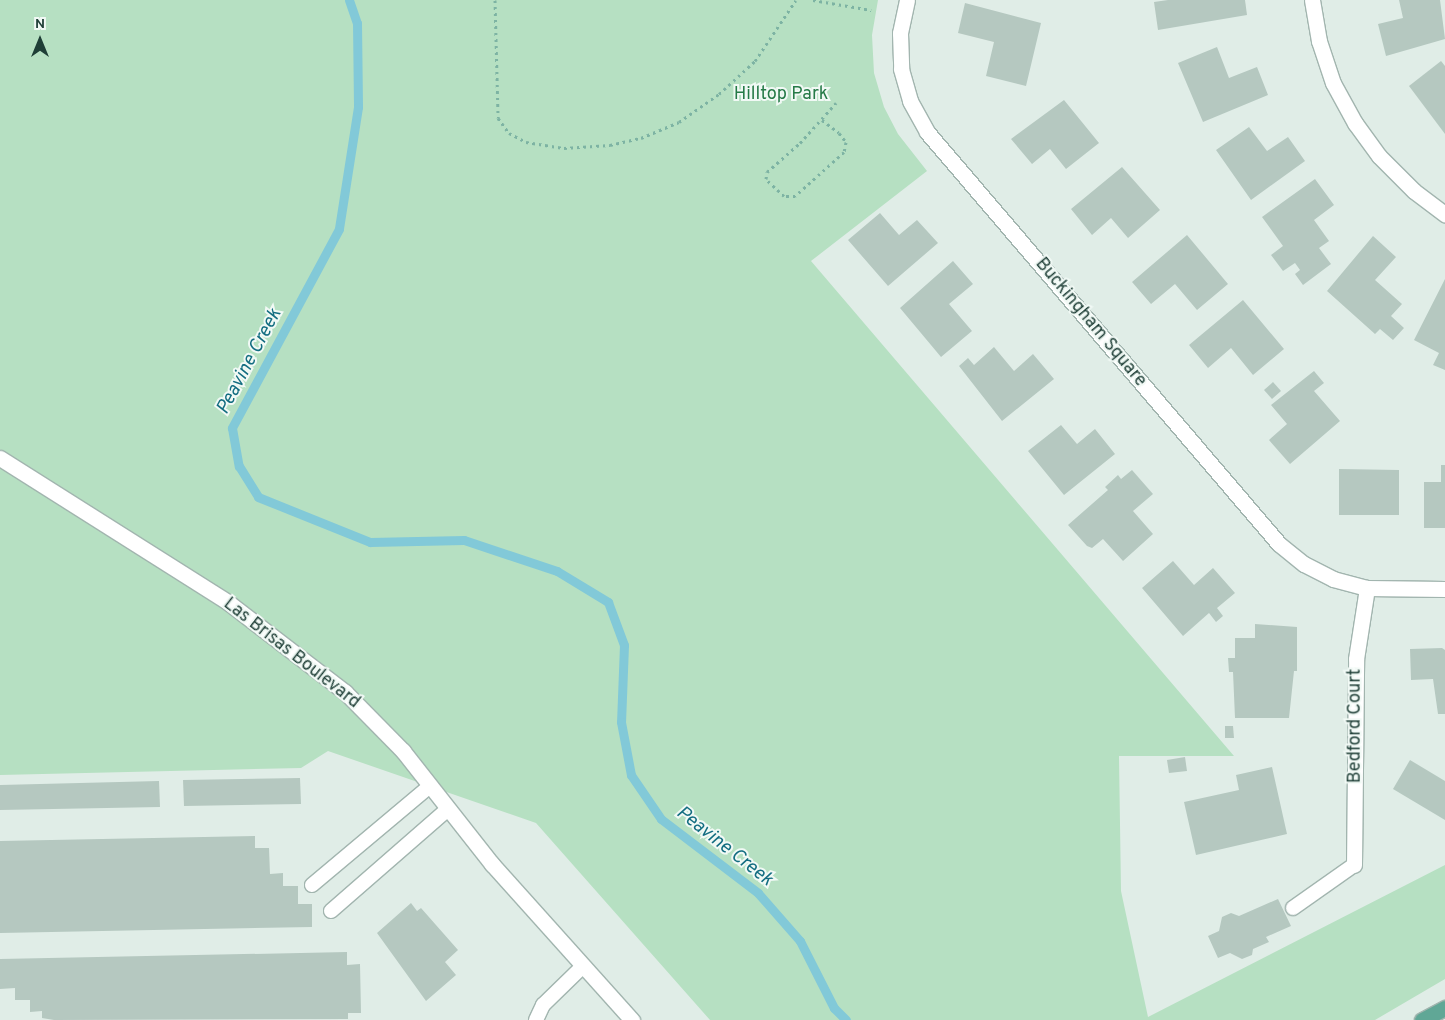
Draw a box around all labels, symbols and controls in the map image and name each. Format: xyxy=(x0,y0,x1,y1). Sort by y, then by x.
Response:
north arrow xyxy=(15,15,65,65)
text: N xyxy=(35,16,45,33)
park label: Hilltop Park xyxy=(734,84,828,106)
street label: Buckingham Square xyxy=(1030,254,1150,392)
water label: Peavine Creek xyxy=(213,305,287,419)
street label: Las Brisas Boulevard xyxy=(218,594,364,714)
street label: Bedford Court xyxy=(1345,669,1367,783)
water label: Peavine Creek xyxy=(671,802,777,892)

